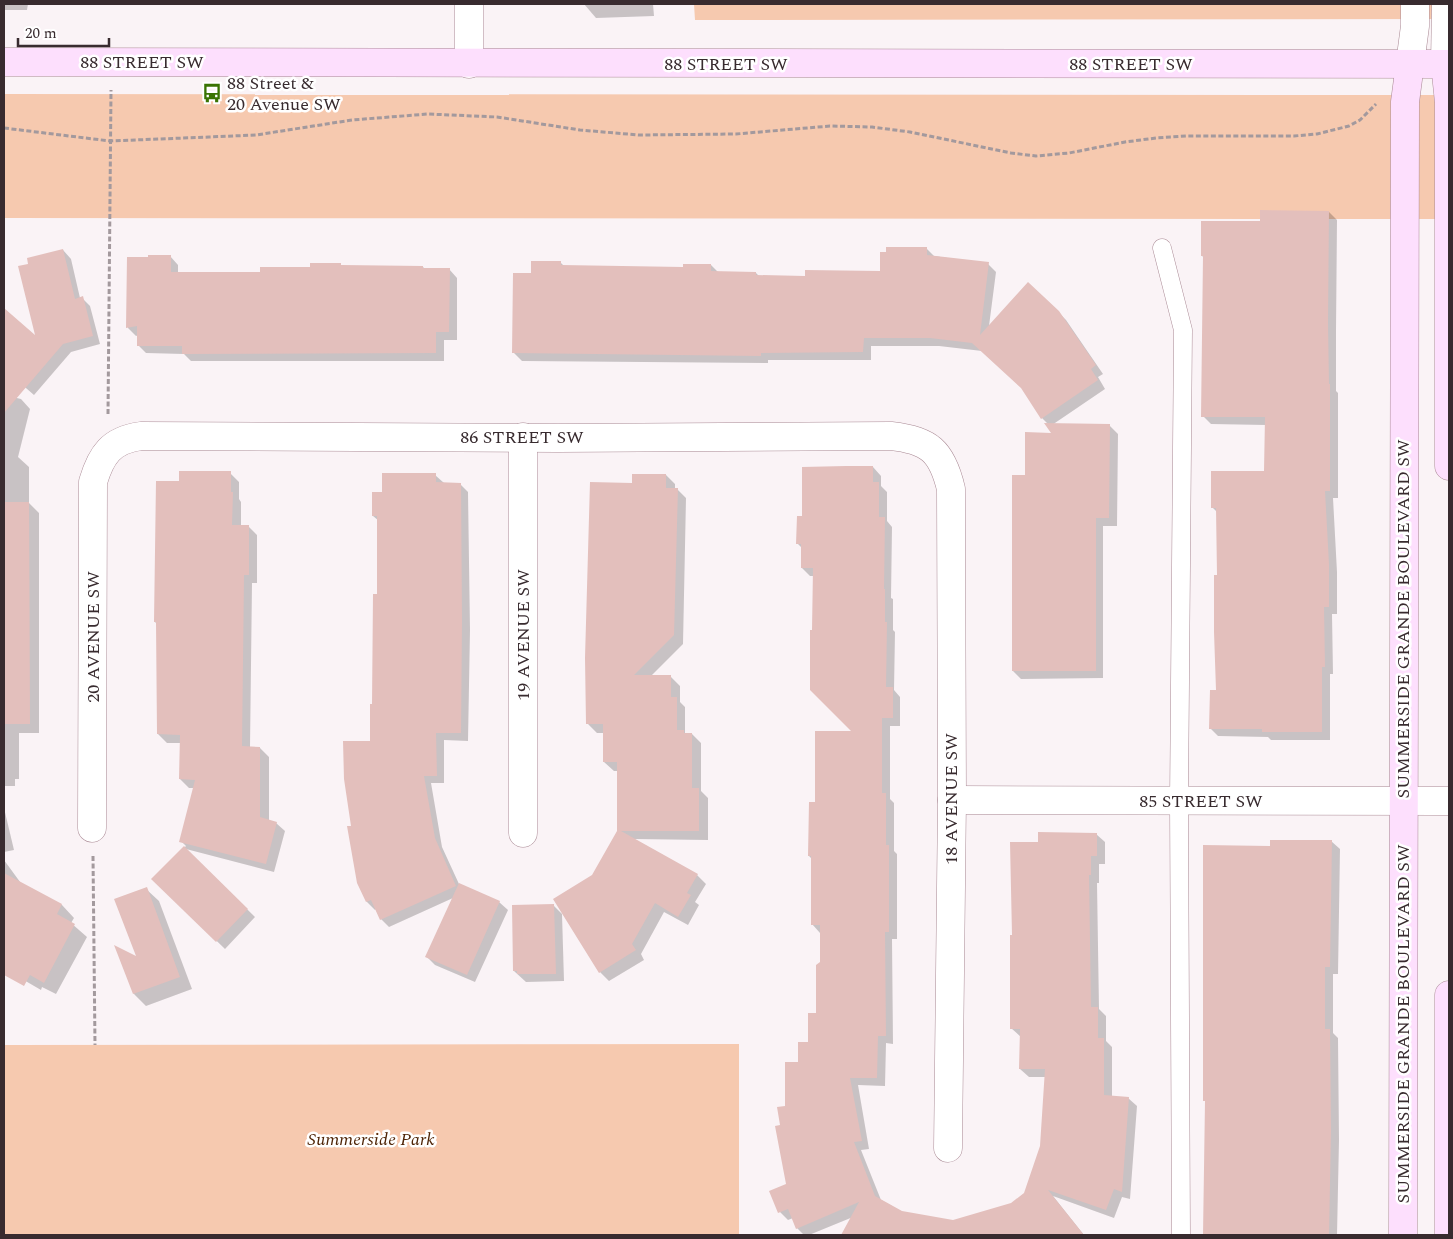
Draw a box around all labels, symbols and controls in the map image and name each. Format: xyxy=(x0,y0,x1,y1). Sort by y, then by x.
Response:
scale bar xyxy=(18,15,109,47)
text: 20 m xyxy=(25,22,57,45)
street label: 88 STREET SW xyxy=(80,49,204,76)
street label: 88 STREET SW xyxy=(664,51,788,78)
street label: 88 STREET SW xyxy=(1069,51,1193,78)
place label: 88 Street & 20 Avenue SW xyxy=(227,70,341,118)
bus stop icon: 88 Street & 20 Avenue SW xyxy=(201,82,223,104)
street label: 86 STREET SW xyxy=(460,424,584,451)
street label: SUMMERSIDE GRANDE BOULEVARD SW xyxy=(1390,439,1417,799)
street label: 19 AVENUE SW xyxy=(510,569,537,701)
street label: 20 AVENUE SW xyxy=(80,571,107,703)
street label: 18 AVENUE SW xyxy=(938,733,965,865)
street label: 85 STREET SW xyxy=(1139,788,1263,815)
street label: SUMMERSIDE GRANDE BOULEVARD SW xyxy=(1390,844,1417,1204)
park label: Summerside Park xyxy=(307,1126,435,1153)

